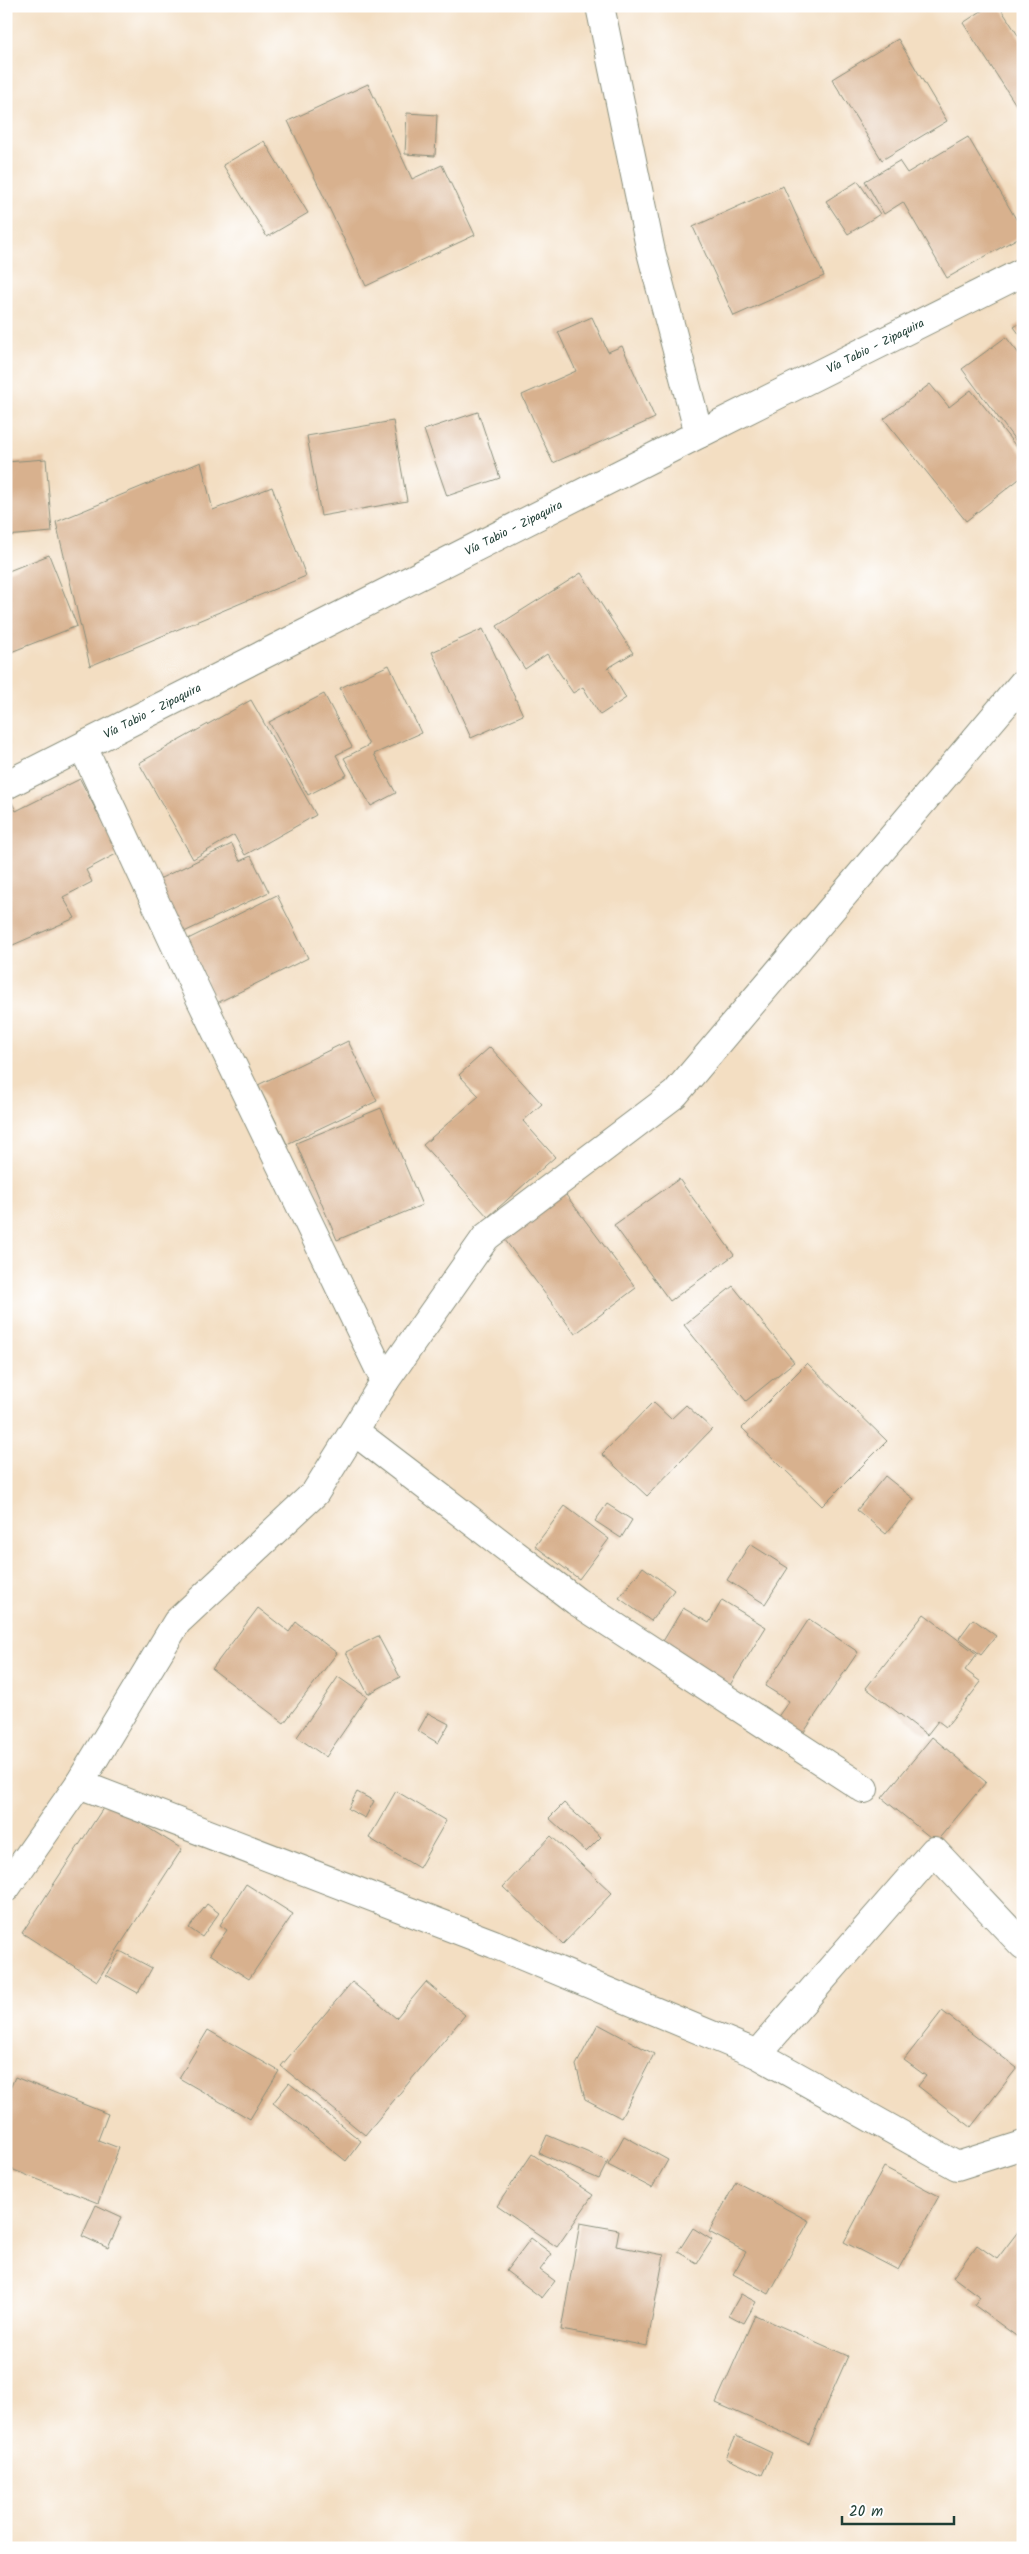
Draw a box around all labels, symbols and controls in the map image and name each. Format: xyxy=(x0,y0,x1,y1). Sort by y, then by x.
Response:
street label: Vía Tabio - Zipaquira xyxy=(823,314,928,379)
street label: Vía Tabio - Zipaquira xyxy=(462,495,566,561)
street label: Vía Tabio - Zipaquira xyxy=(100,678,205,744)
scale bar xyxy=(842,2494,954,2526)
text: 20 m xyxy=(849,2500,883,2524)

